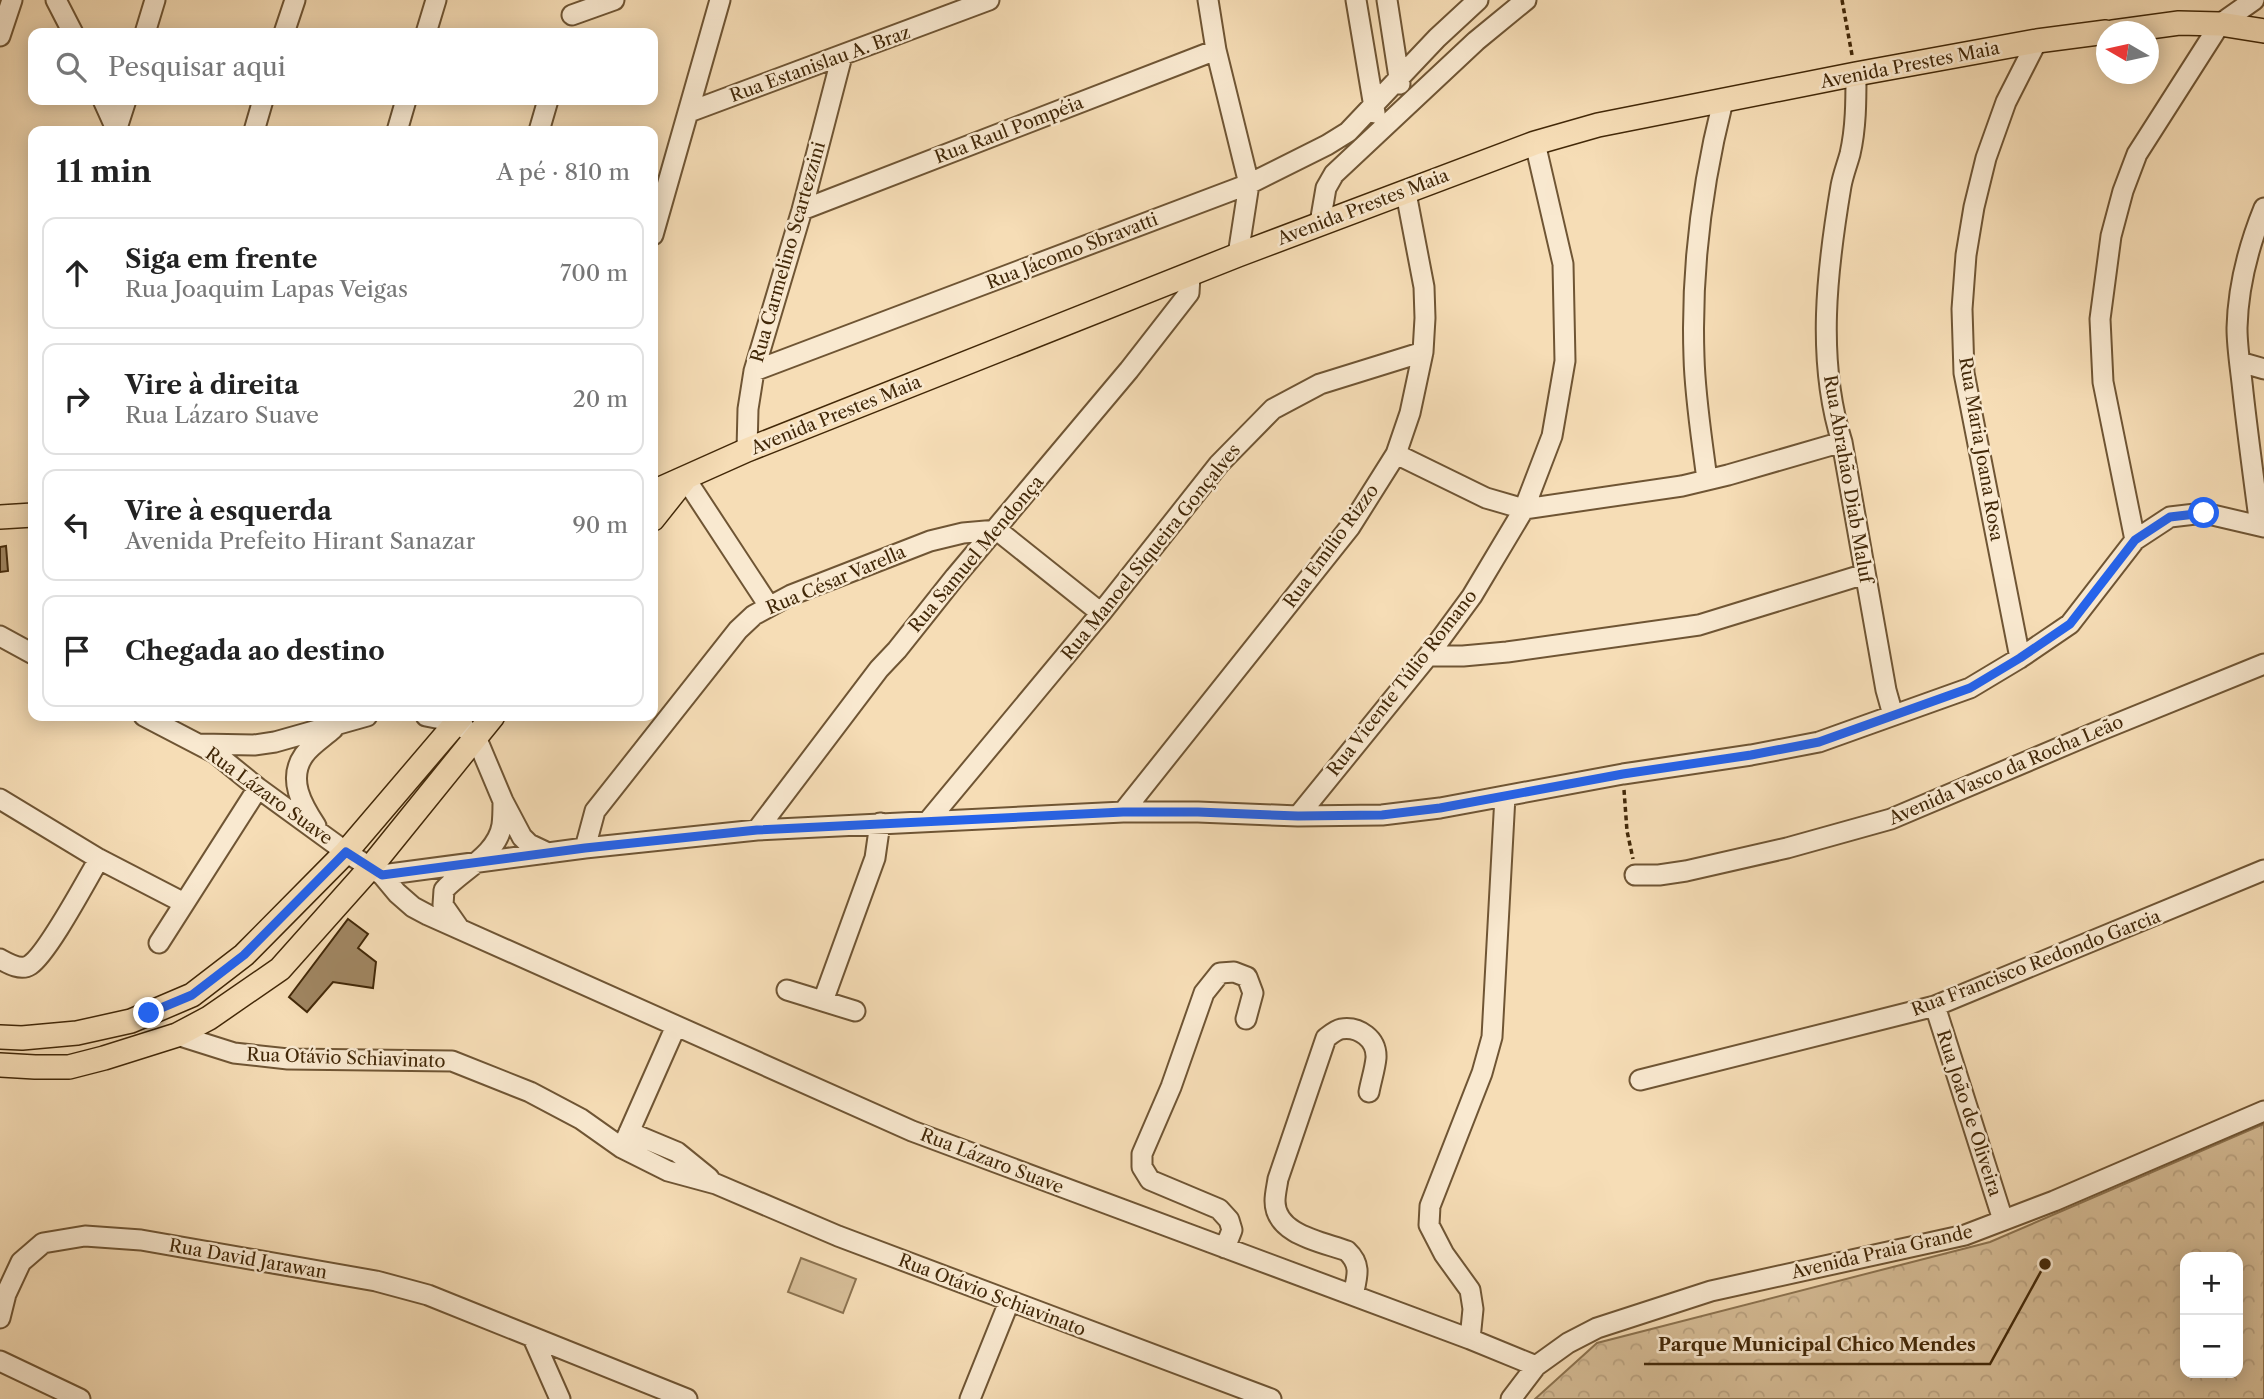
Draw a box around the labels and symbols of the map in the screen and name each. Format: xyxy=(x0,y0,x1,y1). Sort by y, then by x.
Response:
street label: Rua Estanislau A. Braz xyxy=(727,21,913,107)
north arrow xyxy=(2096,21,2159,84)
street label: Avenida Prestes Maia xyxy=(1818,37,2002,93)
street label: Rua Raul Pompéia xyxy=(931,91,1087,169)
street label: Rua Carmelino Scartezzini xyxy=(746,139,830,365)
street label: Avenida Prestes Maia xyxy=(1273,164,1452,250)
street label: Rua Jácomo Sbravatti xyxy=(983,208,1161,294)
street label: Rua Maria Joana Rosa xyxy=(1954,355,2008,543)
street label: Avenida Prestes Maia xyxy=(747,371,925,460)
street label: Rua Abrahão Diab Maluf xyxy=(1819,373,1878,587)
street label: Rua Manoel Siqueira Gonçalves xyxy=(1057,439,1245,665)
street label: Rua Samuel Mendonça xyxy=(904,471,1048,637)
street label: Rua Emílio Rizzo xyxy=(1279,480,1383,612)
route start xyxy=(2188,497,2219,528)
street label: Rua César Varella xyxy=(763,540,910,619)
street label: Rua Vicente Túlio Romano xyxy=(1322,585,1482,781)
street label: Avenida Vasco da Rocha Leão xyxy=(1884,710,2127,830)
street label: Rua Lázaro Suave xyxy=(201,742,337,850)
street label: Rua Francisco Redondo Garcia xyxy=(1908,905,2164,1021)
route end xyxy=(133,997,164,1028)
street label: Rua João de Oliveira xyxy=(1932,1027,2006,1200)
street label: Rua Otávio Schiavinato xyxy=(246,1044,446,1072)
street label: Rua Lázaro Suave xyxy=(917,1124,1067,1198)
street label: Avenida Praia Grande xyxy=(1788,1220,1975,1284)
street label: Rua David Jarawan xyxy=(167,1234,329,1284)
street label: Rua Otávio Schiavinato xyxy=(895,1249,1089,1341)
callout: Parque Municipal Chico Mendes xyxy=(1644,1324,1990,1364)
text: Parque Municipal Chico Mendes xyxy=(1658,1333,1976,1356)

